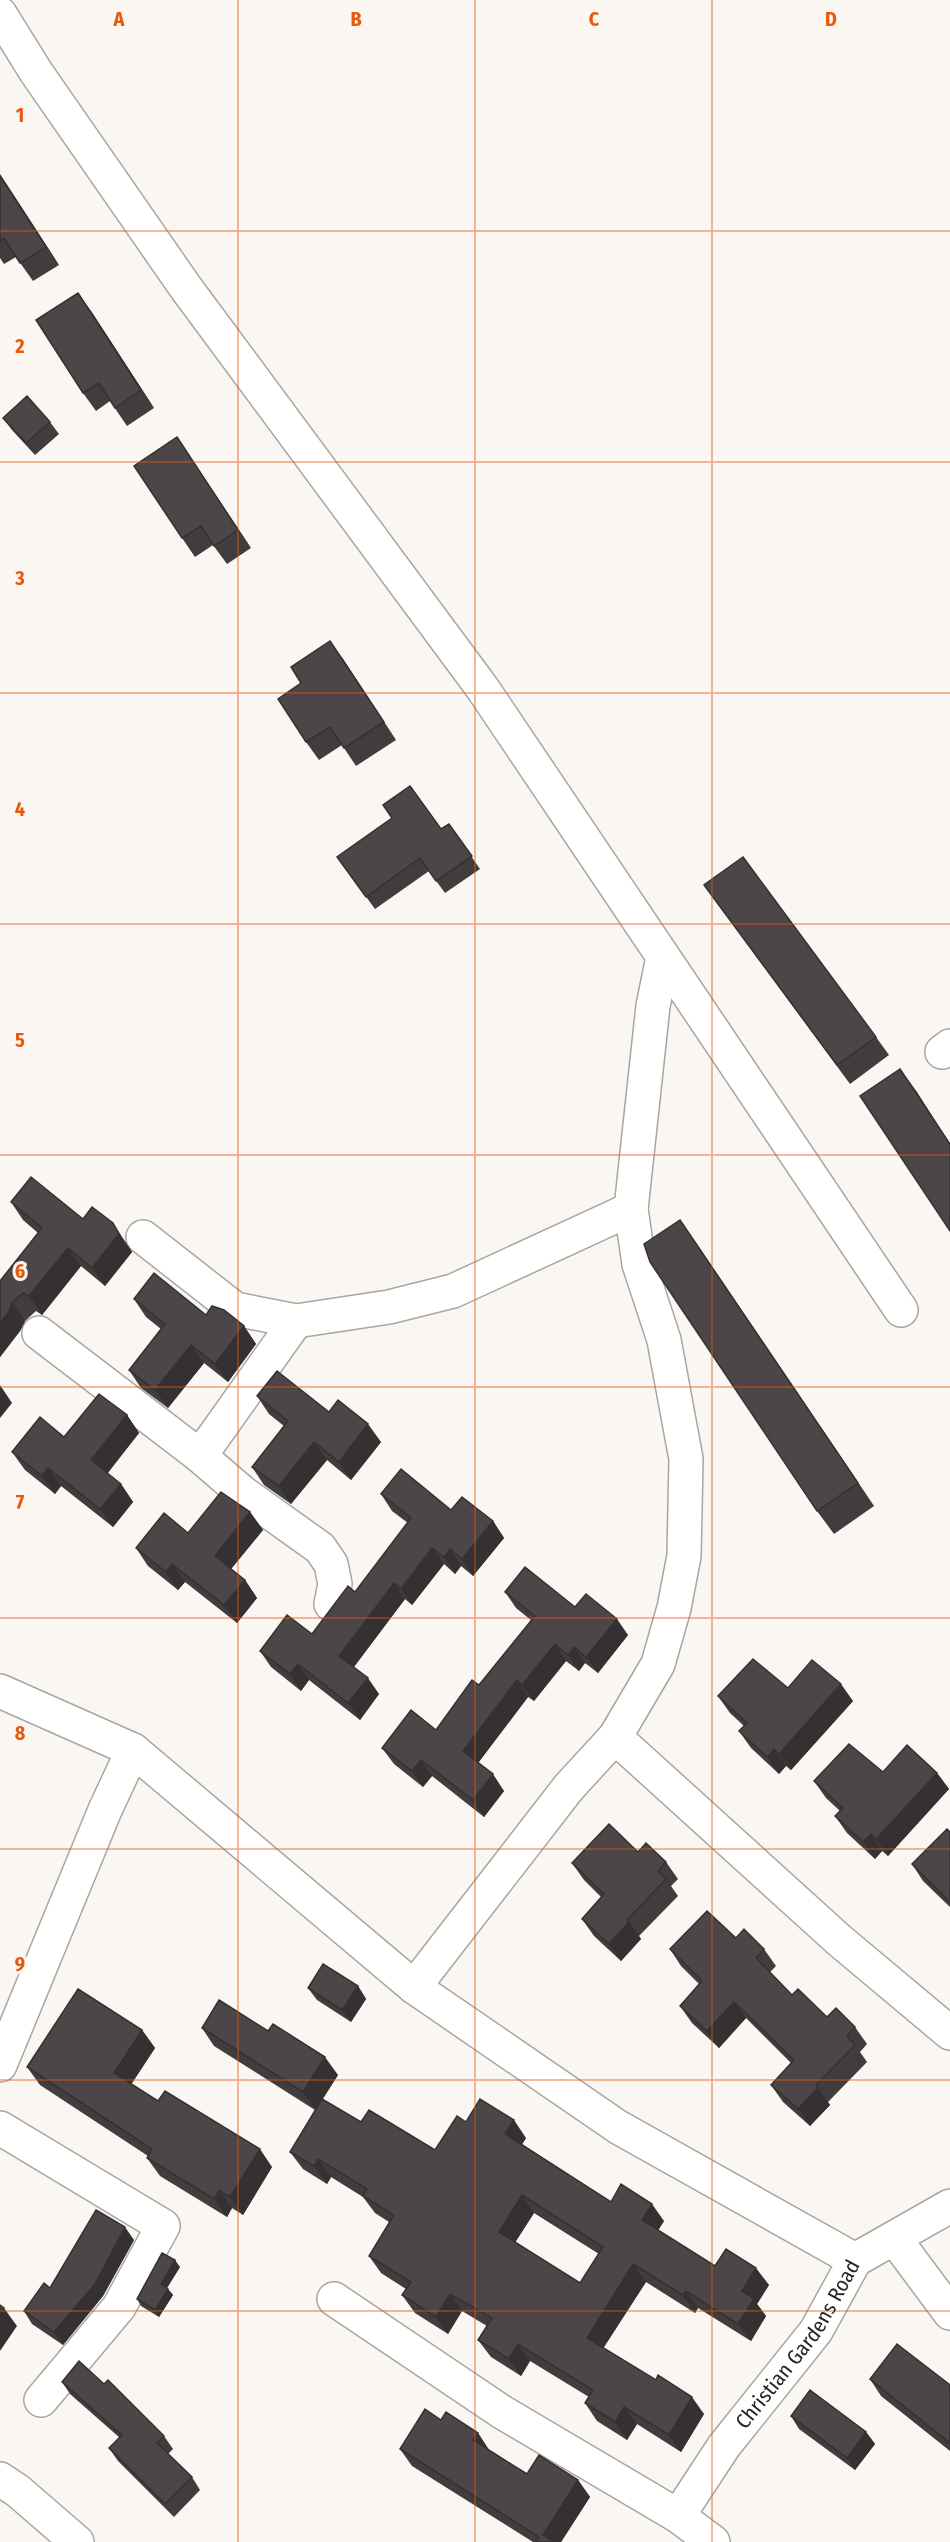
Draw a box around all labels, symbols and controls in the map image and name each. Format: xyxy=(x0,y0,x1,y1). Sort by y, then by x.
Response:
text: A xyxy=(113,7,126,31)
text: B xyxy=(350,7,362,31)
text: C xyxy=(589,7,600,31)
text: D xyxy=(825,7,837,31)
text: 1 xyxy=(16,103,24,127)
text: 2 xyxy=(14,334,25,358)
text: 3 xyxy=(14,566,25,590)
text: 4 xyxy=(15,797,25,821)
text: 5 xyxy=(15,1028,25,1052)
text: 6 xyxy=(15,1259,25,1283)
text: 7 xyxy=(16,1490,25,1514)
text: 8 xyxy=(15,1721,26,1745)
text: 9 xyxy=(15,1952,25,1976)
street label: Christian Gardens Road xyxy=(730,2255,866,2434)

